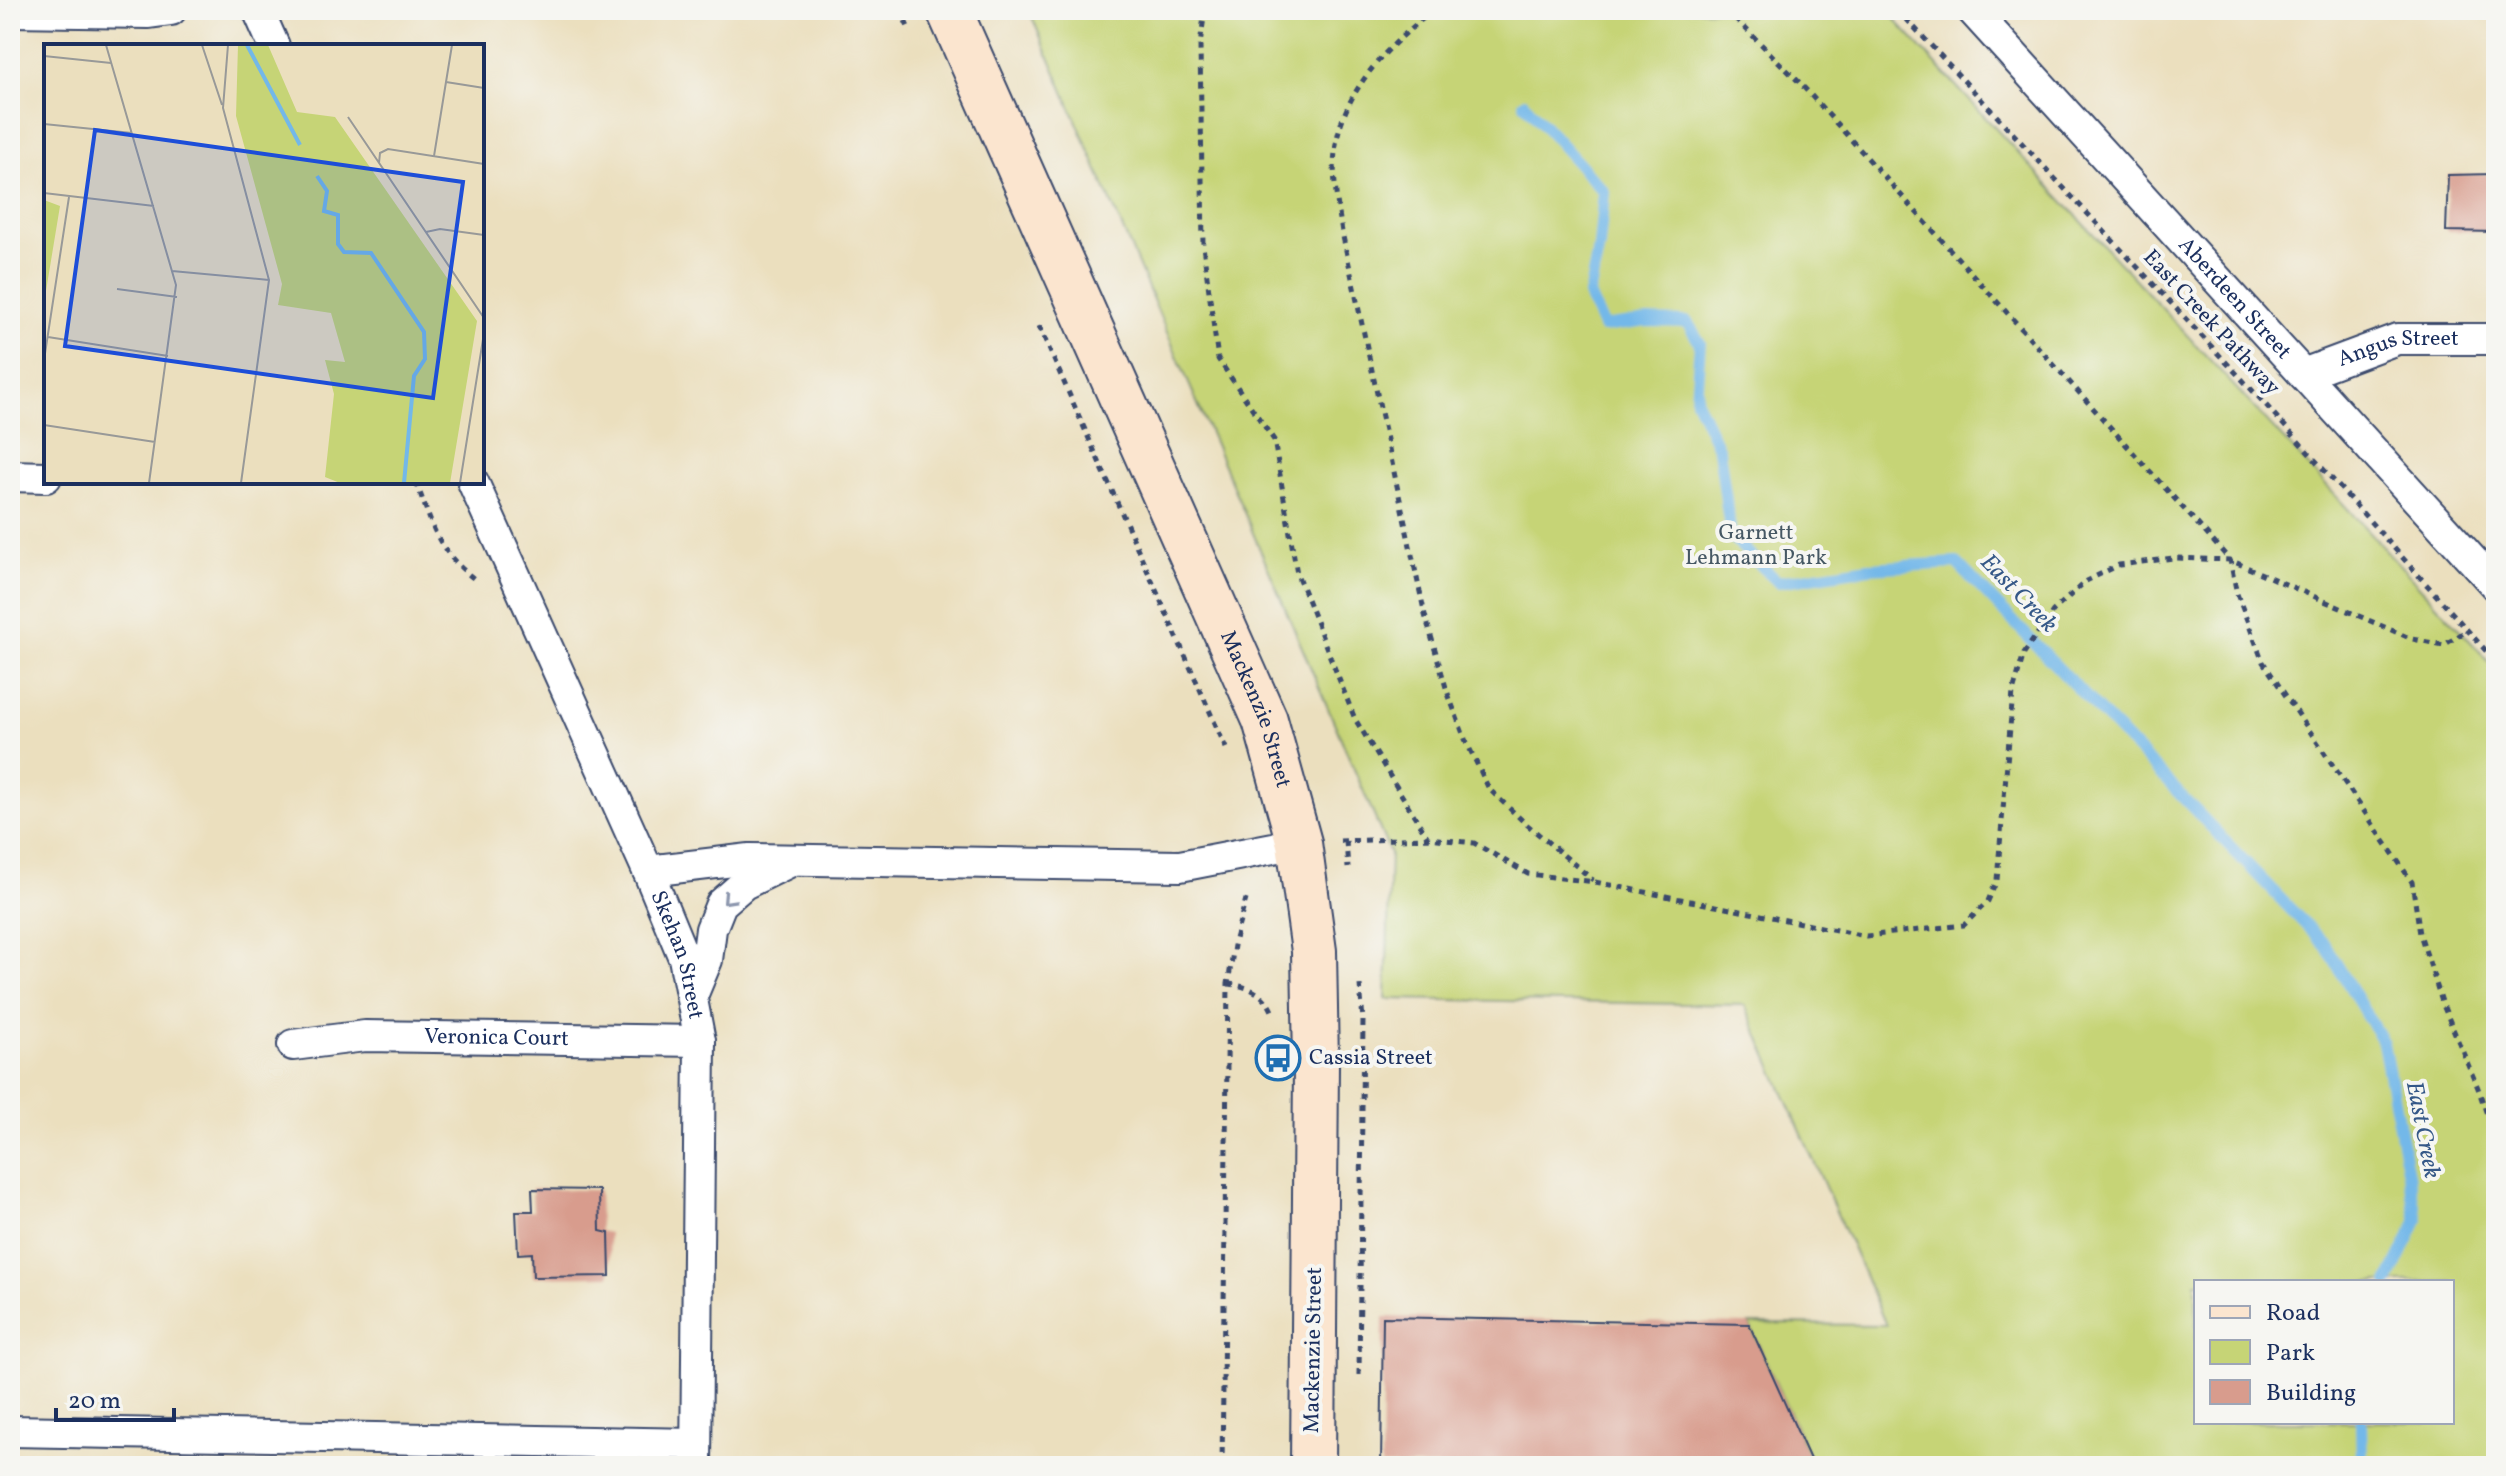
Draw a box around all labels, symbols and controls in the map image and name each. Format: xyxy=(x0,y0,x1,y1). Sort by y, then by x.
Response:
inset map xyxy=(44,44,484,484)
street label: Aberdeen Street xyxy=(2171,230,2298,367)
street label: East Creek Pathway xyxy=(2135,243,2287,403)
street label: Angus Street xyxy=(2333,324,2459,375)
park label: Garnett Lehmann Park xyxy=(1685,518,1827,574)
water label: East Creek xyxy=(1972,547,2064,641)
street label: Mackenzie Street xyxy=(1212,626,1299,792)
street label: Skehan Street xyxy=(642,886,711,1022)
one-way arrow xyxy=(723,890,738,904)
street label: Veronica Court xyxy=(424,1021,569,1055)
bus stop icon: Cassia Street xyxy=(1254,1034,1302,1082)
place label: Cassia Street xyxy=(1309,1043,1433,1074)
water label: East Creek xyxy=(2396,1078,2448,1182)
street label: Mackenzie Street xyxy=(1297,1266,1331,1433)
legend xyxy=(2194,1280,2454,1424)
text: Road xyxy=(2266,1297,2320,1331)
text: Park xyxy=(2266,1337,2315,1371)
scale bar xyxy=(56,1372,174,1422)
text: Building xyxy=(2266,1377,2356,1411)
text: 20 m xyxy=(68,1385,121,1419)

